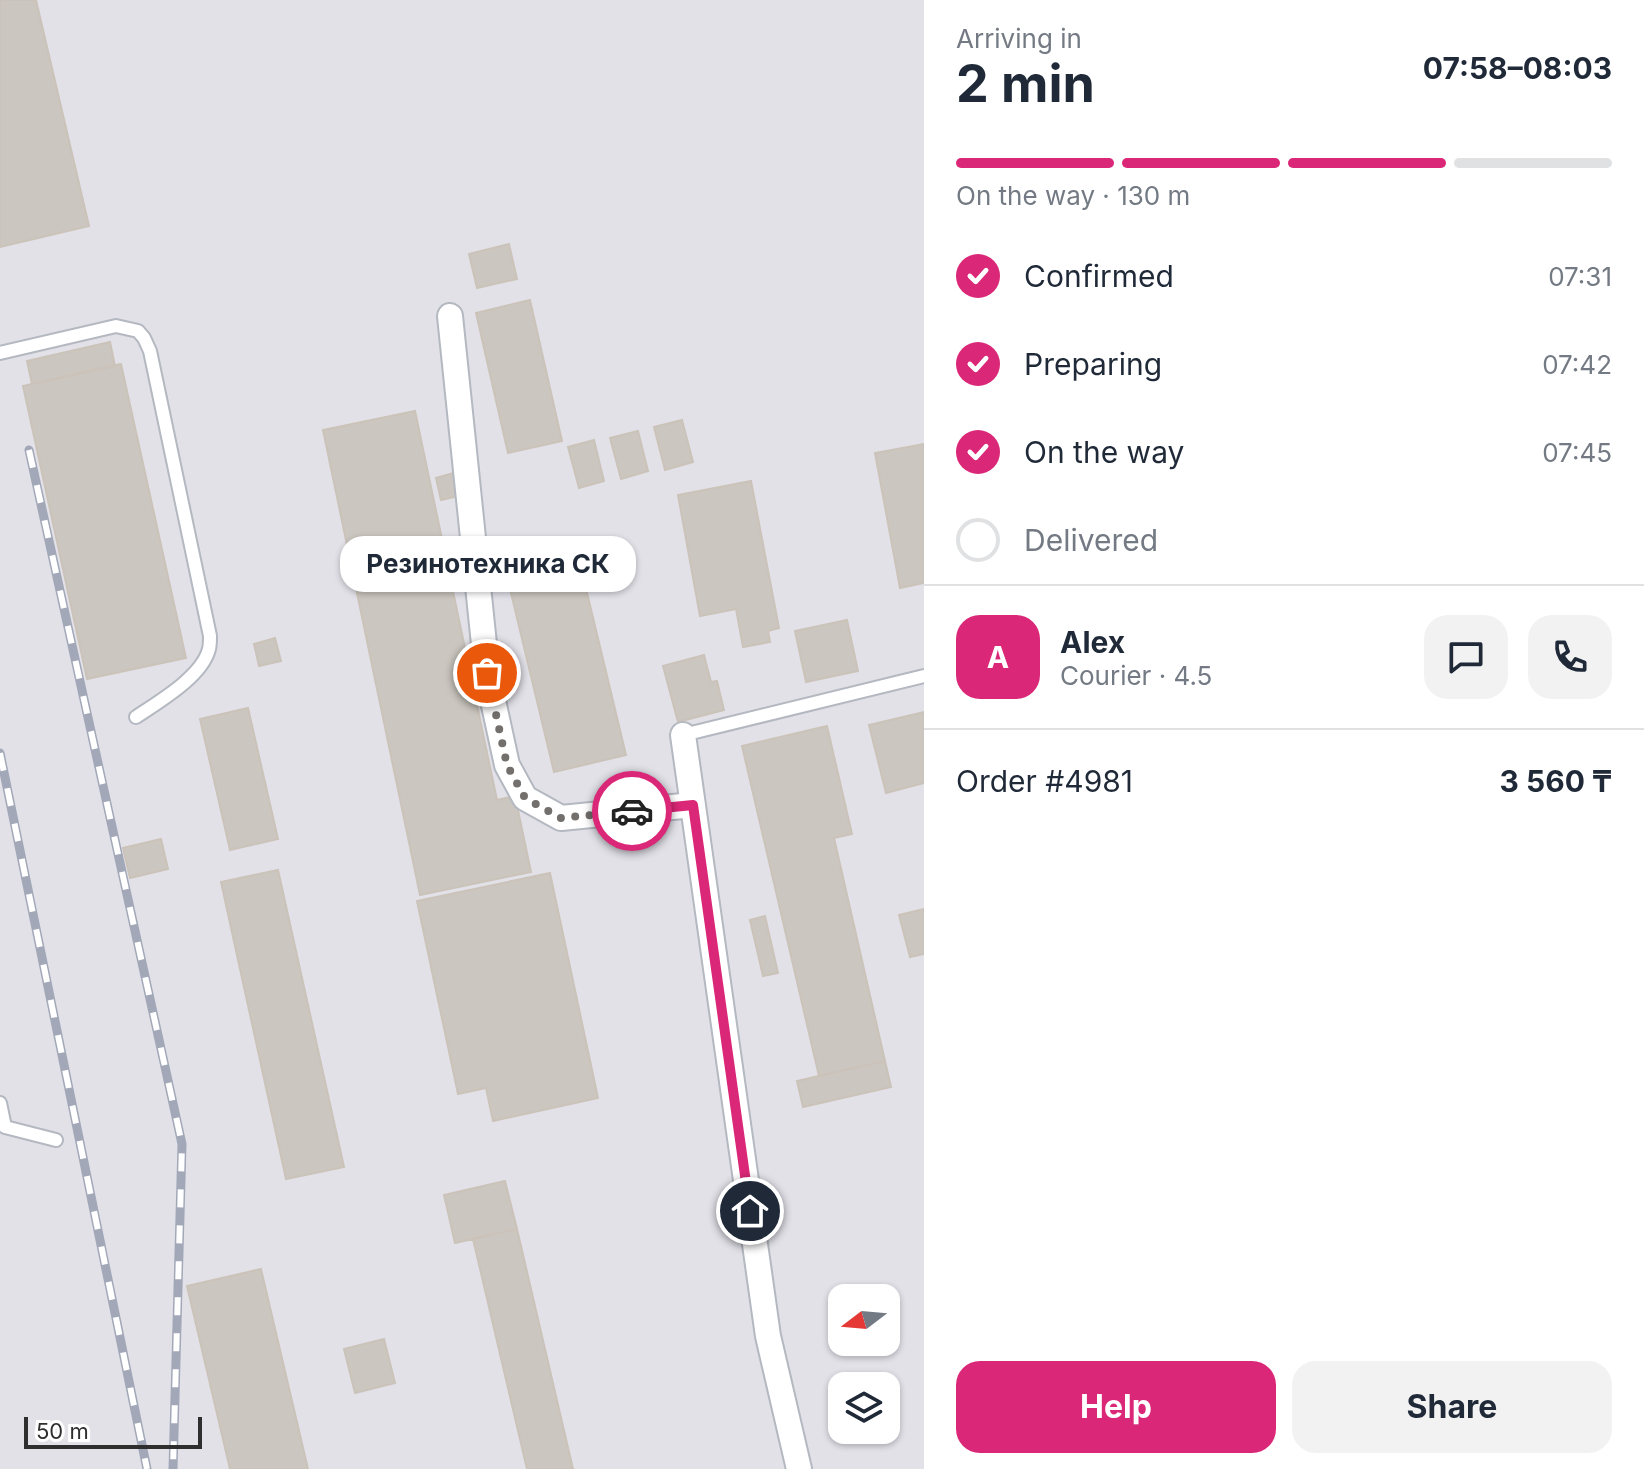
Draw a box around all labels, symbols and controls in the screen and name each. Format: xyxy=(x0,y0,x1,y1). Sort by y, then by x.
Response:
text: Arriving in xyxy=(956,23,1082,54)
text: 07:58–08:03 xyxy=(1423,50,1612,86)
text: 2 min xyxy=(956,52,1095,115)
text: On the way · 130 m xyxy=(956,180,1190,211)
icon: check xyxy=(956,254,1000,298)
text: Confirmed xyxy=(1024,258,1174,294)
text: 07:31 xyxy=(1548,261,1612,292)
icon: check xyxy=(956,342,1000,386)
text: Preparing xyxy=(1024,346,1162,382)
text: 07:42 xyxy=(1542,349,1612,380)
icon: check xyxy=(956,430,1000,474)
text: On the way xyxy=(1024,434,1184,470)
text: 07:45 xyxy=(1542,437,1612,468)
text: Delivered xyxy=(1024,522,1158,558)
callout: Резинотехника СК xyxy=(339,537,635,593)
text: Резинотехника СК xyxy=(366,548,610,579)
button: chat xyxy=(1424,615,1508,699)
button: phone xyxy=(1528,615,1612,699)
text: Alex xyxy=(1060,624,1125,660)
pin xyxy=(453,639,521,707)
text: A xyxy=(987,639,1009,675)
icon: bag xyxy=(465,651,509,695)
text: Courier · 4.5 xyxy=(1060,660,1212,691)
text: Order #4981 xyxy=(956,763,1133,799)
text: 3 560 ₸ xyxy=(1500,763,1612,799)
courier xyxy=(592,771,672,851)
icon: car xyxy=(610,789,654,833)
pin xyxy=(716,1177,784,1245)
icon: home xyxy=(728,1189,772,1233)
north arrow xyxy=(828,1284,900,1356)
map controls xyxy=(828,1284,900,1444)
button: Help xyxy=(956,1361,1276,1453)
button: Share xyxy=(1292,1361,1612,1453)
button: layers xyxy=(828,1372,900,1444)
scale bar xyxy=(24,1413,202,1449)
text: 50 m xyxy=(36,1418,89,1444)

